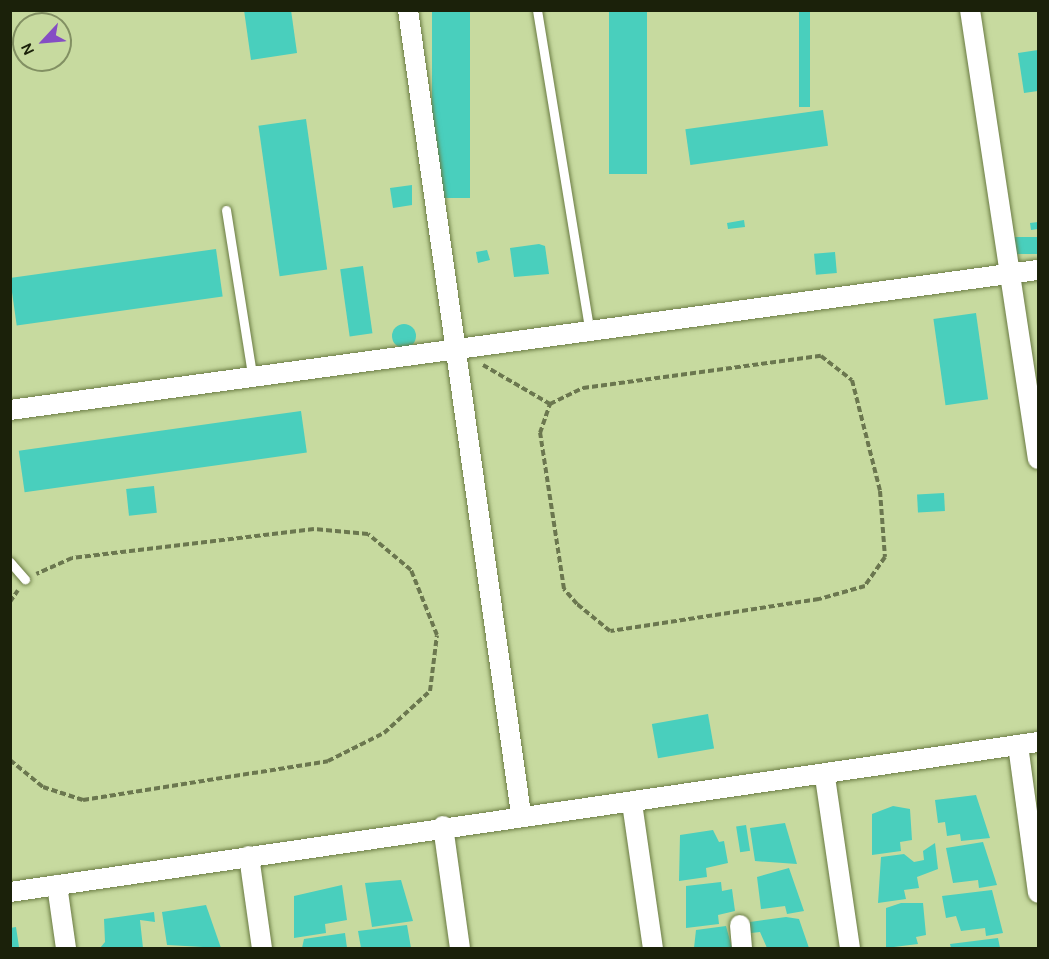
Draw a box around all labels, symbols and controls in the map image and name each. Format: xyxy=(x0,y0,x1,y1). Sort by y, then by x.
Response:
north arrow xyxy=(12,12,72,72)
text: N xyxy=(16,40,38,59)

